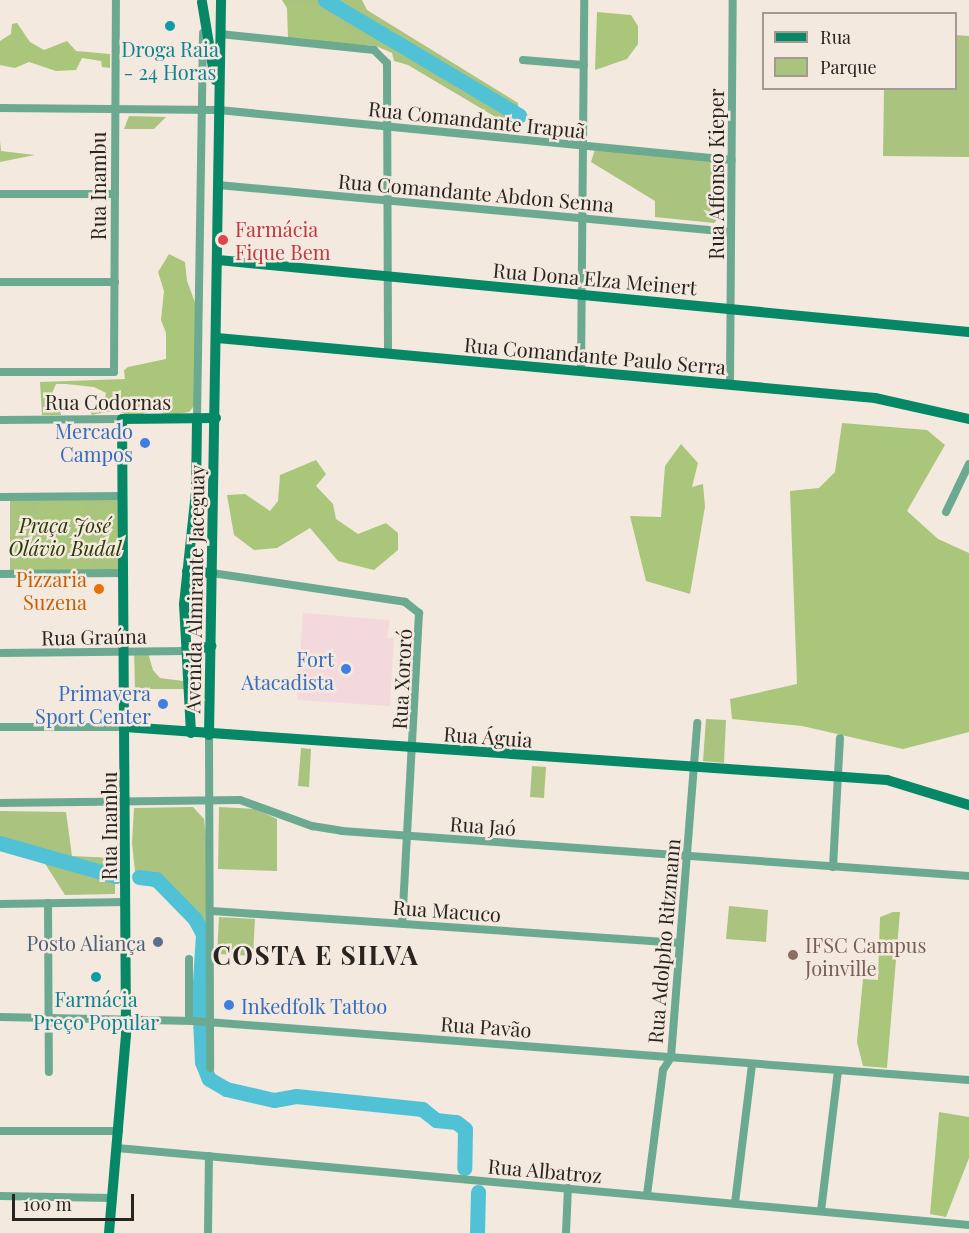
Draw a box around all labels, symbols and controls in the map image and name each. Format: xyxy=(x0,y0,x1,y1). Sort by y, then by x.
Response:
legend xyxy=(762,12,957,90)
marker: Droga Raia - 24 Horas xyxy=(163,19,177,33)
text: Rua xyxy=(820,25,851,49)
place label: Droga Raia - 24 Horas xyxy=(121,36,219,83)
text: Parque xyxy=(820,55,877,79)
street label: Rua Affonso Kieper xyxy=(703,88,727,260)
street label: Rua Comandante Irapuã xyxy=(367,96,587,142)
street label: Rua Inambu xyxy=(85,132,109,240)
street label: Rua Comandante Abdon Senna xyxy=(337,168,615,216)
place label: Farmácia Fique Bem xyxy=(235,216,331,263)
marker: Farmácia Fique Bem xyxy=(216,233,230,247)
street label: Rua Dona Elza Meinert xyxy=(492,257,698,299)
street label: Rua Comandante Paulo Serra xyxy=(463,332,727,378)
street label: Rua Codornas xyxy=(45,389,171,413)
place label: Mercado Campos xyxy=(55,419,133,466)
marker: Mercado Campos xyxy=(138,436,152,450)
street label: Avenida Almirante Jaceguay xyxy=(180,464,208,714)
park label: Praça José Olávio Budal xyxy=(9,513,121,560)
place label: Pizzaria Suzena xyxy=(16,566,87,613)
marker: Pizzaria Suzena xyxy=(92,582,106,596)
street label: Rua Graúna xyxy=(41,623,147,649)
street label: Rua Xororó xyxy=(386,628,416,730)
place label: Fort Atacadista xyxy=(241,646,334,693)
marker: Fort Atacadista xyxy=(339,662,353,676)
place label: Primavera Sport Center xyxy=(35,680,151,727)
marker: Primavera Sport Center xyxy=(156,697,170,711)
street label: Rua Águia xyxy=(442,721,534,751)
street label: Rua Inambu xyxy=(96,772,120,880)
street label: Rua Jaó xyxy=(449,811,517,839)
street label: Rua Adolpho Ritzmann xyxy=(642,837,684,1045)
street label: Rua Macuco xyxy=(392,894,502,926)
place label: Posto Aliança xyxy=(26,930,146,954)
place label: IFSC Campus Joinville xyxy=(805,932,926,979)
marker: Posto Aliança xyxy=(151,935,165,949)
district label: COSTA E SILVA xyxy=(213,939,419,971)
marker: IFSC Campus Joinville xyxy=(786,948,800,962)
marker: Farmácia Preço Popular xyxy=(89,970,103,984)
place label: Farmácia Preço Popular xyxy=(33,987,159,1034)
place label: Inkedfolk Tattoo xyxy=(241,993,388,1017)
marker: Inkedfolk Tattoo xyxy=(222,998,236,1012)
street label: Rua Pavão xyxy=(440,1011,532,1041)
street label: Rua Albatroz xyxy=(487,1153,603,1187)
scale bar xyxy=(15,1182,136,1220)
text: 100 m xyxy=(23,1192,72,1216)

